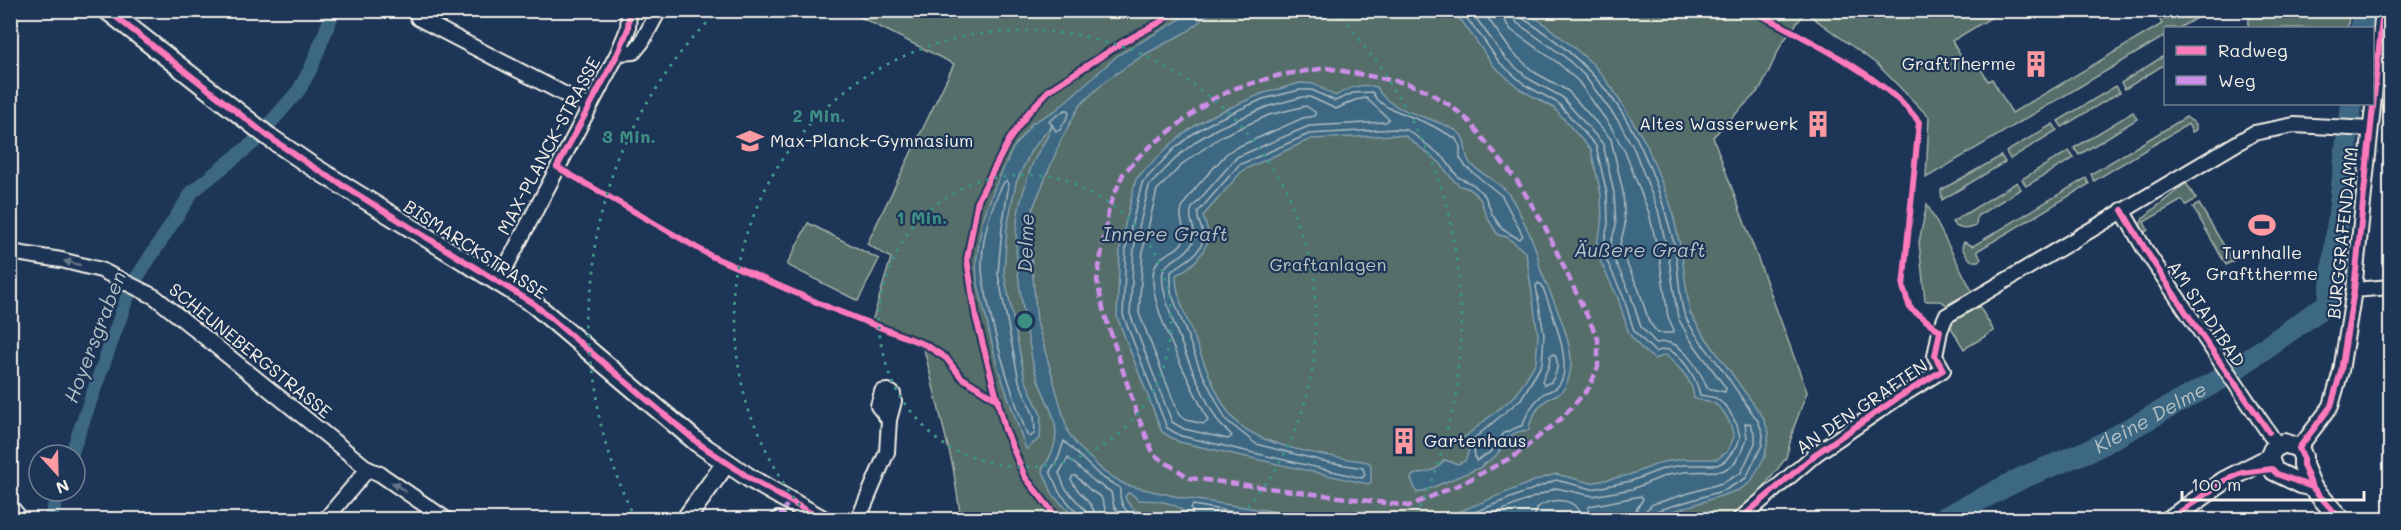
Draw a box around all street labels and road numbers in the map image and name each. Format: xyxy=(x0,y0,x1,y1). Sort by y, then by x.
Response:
street label: MAX-PLANCK-STRASSE xyxy=(491,52,605,239)
street label: BURGGRAFENDAMM xyxy=(2321,146,2363,320)
street label: BISMARCKSTRASSE xyxy=(399,194,552,304)
street label: AM STADTBAD xyxy=(2162,256,2251,371)
street label: SCHEUNEBERGSTRASSE xyxy=(164,277,337,423)
street label: AN DEN GRAFTEN xyxy=(1791,353,1932,459)

